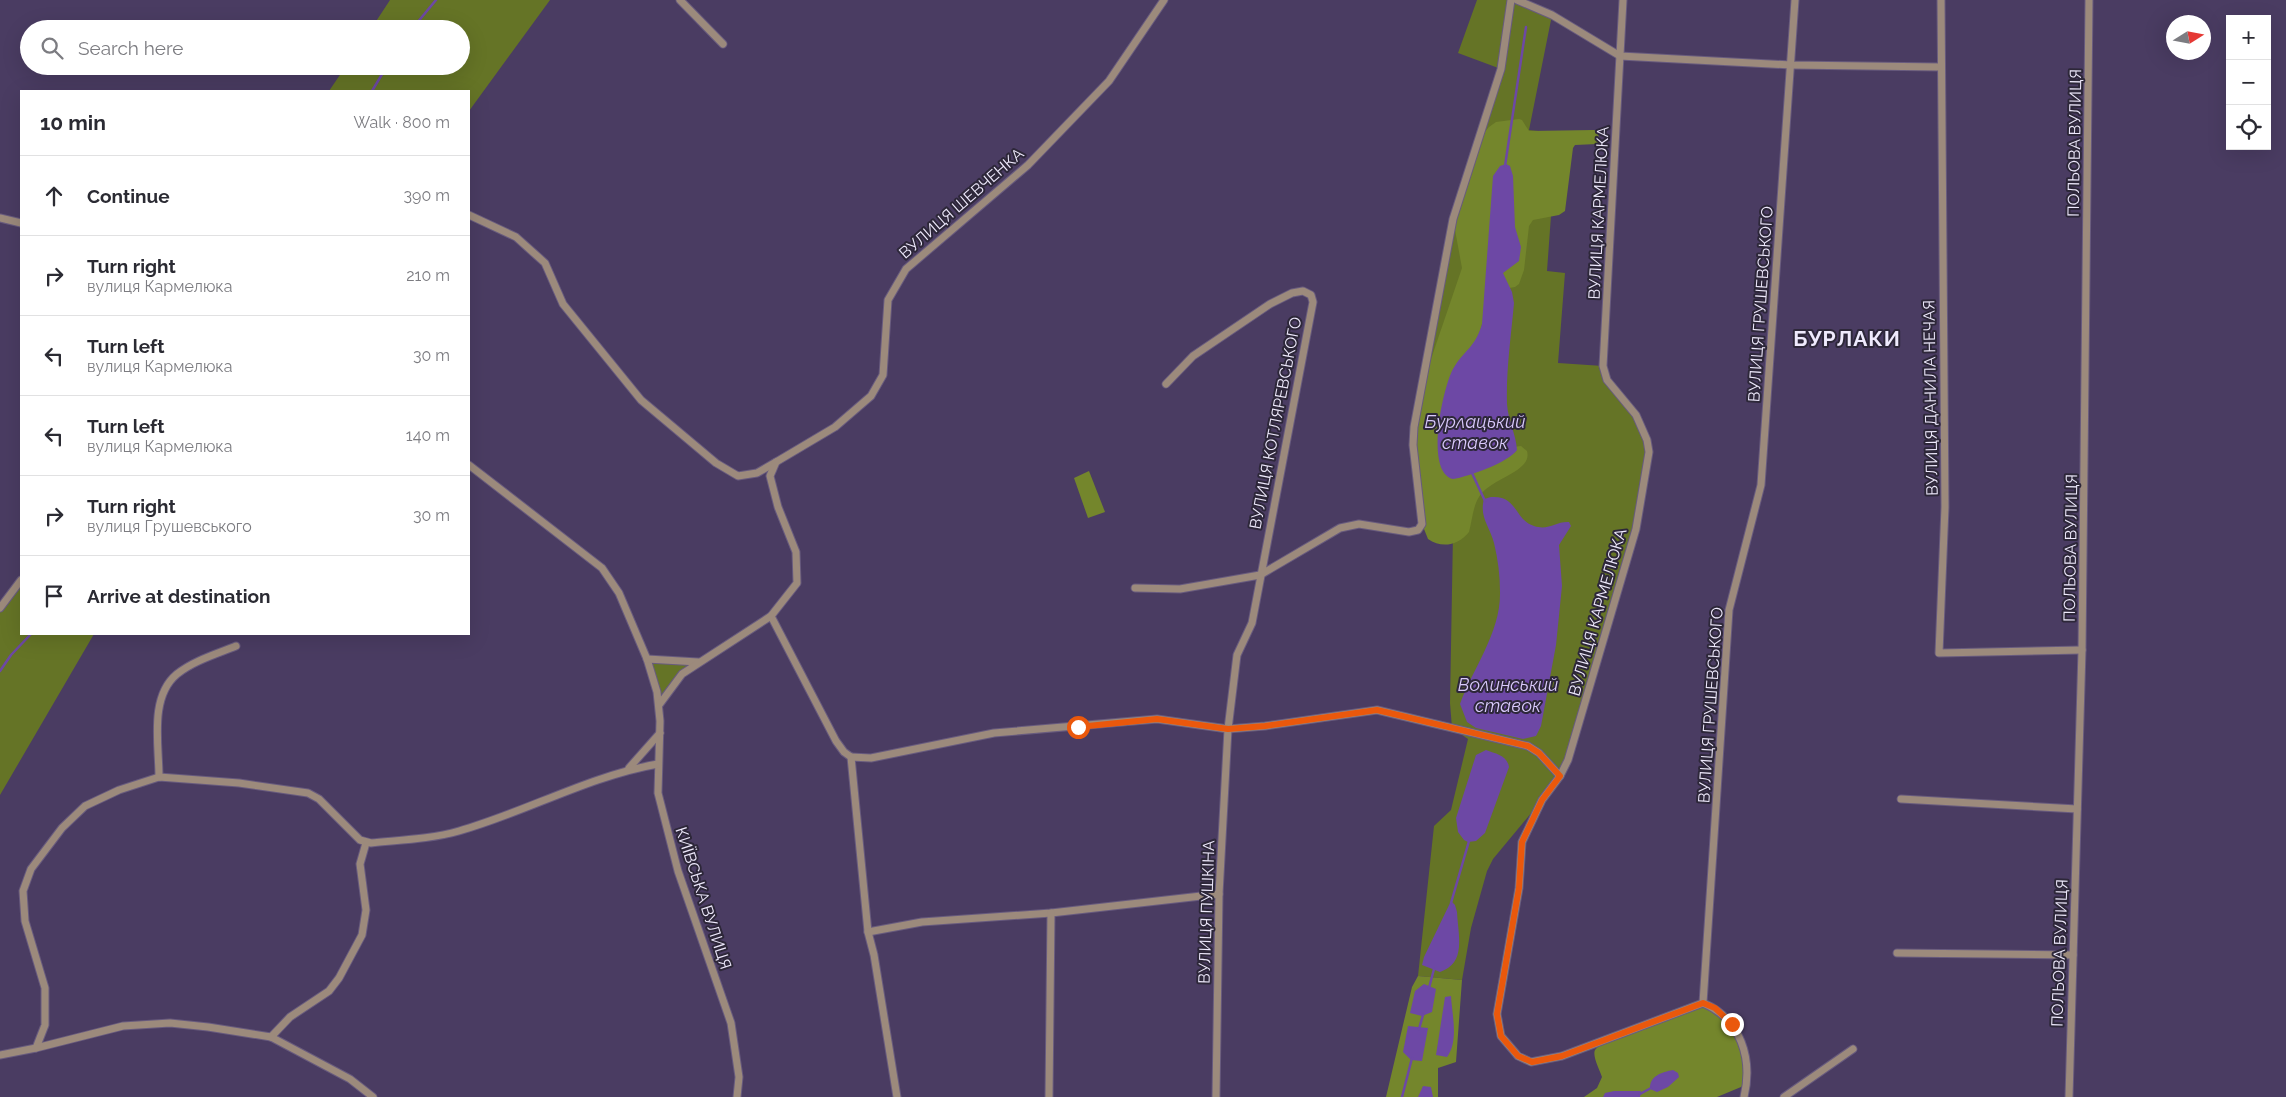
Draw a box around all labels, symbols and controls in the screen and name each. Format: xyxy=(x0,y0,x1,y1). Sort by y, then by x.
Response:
north arrow xyxy=(2166,15,2211,60)
map controls xyxy=(2226,15,2271,150)
button: + xyxy=(2226,15,2271,60)
search box xyxy=(20,20,470,75)
icon: search xyxy=(38,34,66,62)
text: Search here xyxy=(78,37,184,59)
button: − xyxy=(2226,60,2271,105)
street label: ПОЛЬОВА ВУЛИЦЯ xyxy=(2064,69,2085,217)
button: locate xyxy=(2226,105,2271,150)
text: 10 min xyxy=(40,110,106,135)
text: Walk · 800 m xyxy=(354,113,450,132)
street label: ВУЛИЦЯ КАРМЕЛЮКА xyxy=(1584,126,1613,300)
street label: ВУЛИЦЯ ШЕВЧЕНКА xyxy=(895,144,1028,263)
icon: ahead xyxy=(40,182,68,210)
text: Continue xyxy=(87,185,170,207)
text: 390 m xyxy=(404,186,450,205)
street label: ВУЛИЦЯ ГРУШЕВСЬКОГО xyxy=(1744,205,1777,403)
text: Turn right xyxy=(87,255,176,277)
icon: right xyxy=(40,262,68,290)
text: 210 m xyxy=(406,266,450,285)
text: вулиця Кармелюка xyxy=(87,277,232,296)
street label: ВУЛИЦЯ ДАНИЛА НЕЧАЯ xyxy=(1919,300,1942,496)
street label: ВУЛИЦЯ КОТЛЯРЕВСЬКОГО xyxy=(1246,315,1305,531)
district label: БУРЛАКИ xyxy=(1793,326,1901,351)
text: Turn left xyxy=(87,335,164,357)
icon: left xyxy=(40,342,68,370)
text: 30 m xyxy=(413,346,450,365)
text: вулиця Кармелюка xyxy=(87,357,232,376)
water label: Бурлацький ставок xyxy=(1425,411,1525,453)
text: Turn left xyxy=(87,415,164,437)
icon: left xyxy=(40,422,68,450)
text: 140 m xyxy=(406,426,450,445)
text: вулиця Кармелюка xyxy=(87,437,232,456)
street label: ПОЛЬОВА ВУЛИЦЯ xyxy=(2060,474,2081,622)
text: Turn right xyxy=(87,495,176,517)
icon: right xyxy=(40,502,68,530)
text: 30 m xyxy=(413,506,450,525)
text: вулиця Грушевського xyxy=(87,517,252,536)
street label: ВУЛИЦЯ КАРМЕЛЮКА xyxy=(1564,526,1631,698)
icon: arrive xyxy=(40,582,68,610)
text: Arrive at destination xyxy=(87,585,271,607)
street label: ВУЛИЦЯ ГРУШЕВСЬКОГО xyxy=(1694,606,1727,804)
water label: Волинський ставок xyxy=(1458,674,1558,716)
route start xyxy=(1067,716,1090,739)
street label: КИЇВСЬКА ВУЛИЦЯ xyxy=(672,824,736,972)
street label: ВУЛИЦЯ ПУШКІНА xyxy=(1195,840,1219,984)
street label: ПОЛЬОВА ВУЛИЦЯ xyxy=(2047,879,2072,1027)
route end xyxy=(1721,1013,1744,1036)

